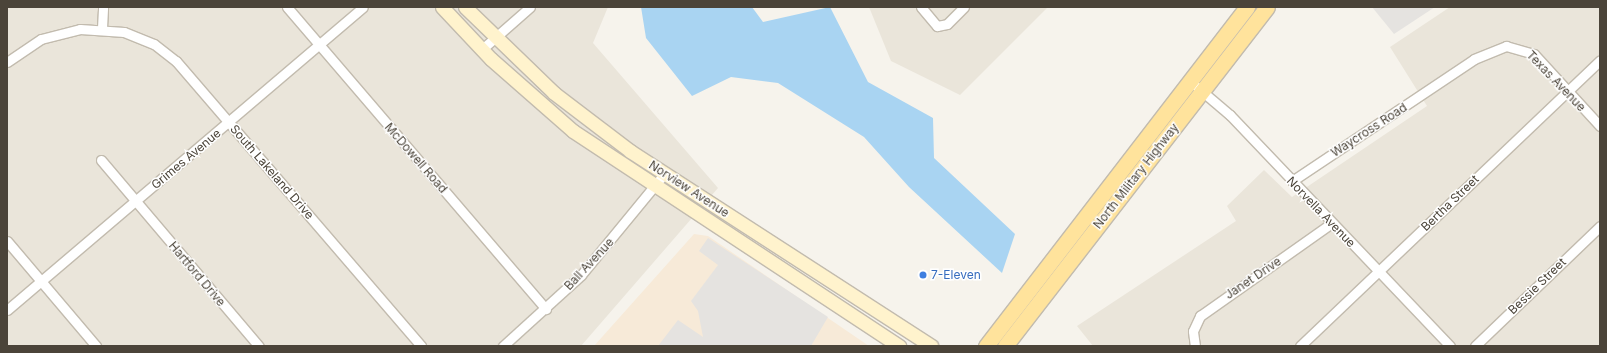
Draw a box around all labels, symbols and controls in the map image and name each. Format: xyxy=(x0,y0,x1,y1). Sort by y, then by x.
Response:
street label: Texas Avenue xyxy=(1523,48,1589,114)
street label: Waycross Road xyxy=(1328,100,1410,160)
street label: McDowell Road xyxy=(382,120,450,196)
street label: North Military Highway xyxy=(1090,120,1182,232)
street label: South Lakeland Drive xyxy=(227,122,317,222)
street label: Grimes Avenue xyxy=(148,126,224,192)
street label: Norview Avenue xyxy=(646,158,732,220)
street label: Bertha Street xyxy=(1418,172,1482,234)
street label: Norvella Avenue xyxy=(1284,174,1358,250)
street label: Ball Avenue xyxy=(561,235,617,293)
street label: Hartford Drive xyxy=(166,239,228,309)
street label: Janet Drive xyxy=(1222,254,1284,302)
street label: Bessie Street xyxy=(1505,255,1569,317)
place label: 7-Eleven xyxy=(931,268,981,282)
marker: 7-Eleven xyxy=(918,270,928,280)

